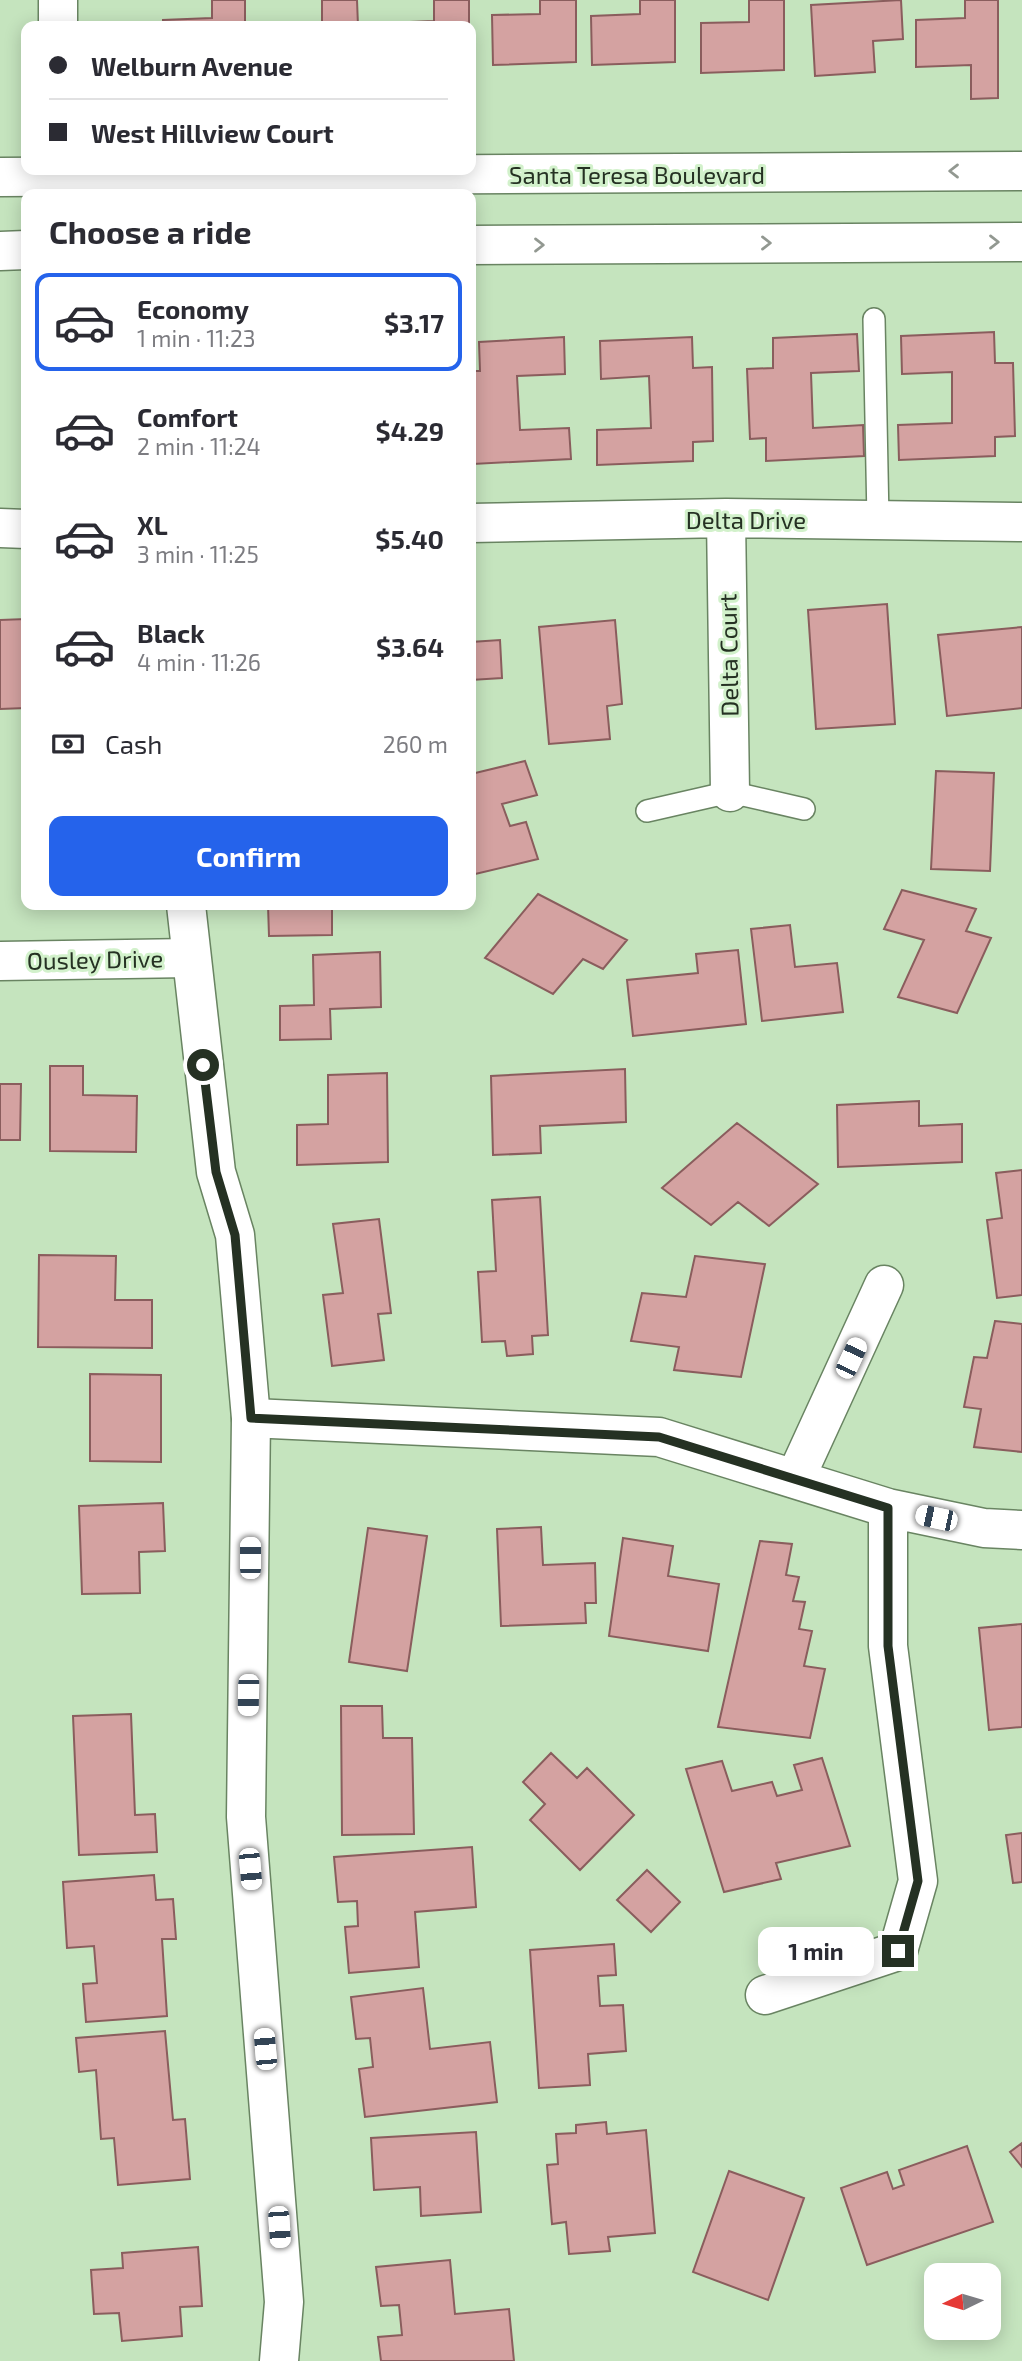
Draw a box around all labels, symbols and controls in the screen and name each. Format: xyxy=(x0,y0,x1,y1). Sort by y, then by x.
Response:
text: Welburn Avenue xyxy=(91,50,293,81)
text: West Hillview Court xyxy=(91,117,334,148)
street label: Santa Teresa Boulevard xyxy=(509,160,765,189)
one-way arrow xyxy=(948,163,959,179)
text: Choose a ride xyxy=(49,212,252,250)
one-way arrow xyxy=(989,234,1000,250)
one-way arrow xyxy=(762,235,772,251)
one-way arrow xyxy=(534,237,545,253)
icon: car xyxy=(53,291,116,354)
text: Economy xyxy=(137,293,249,324)
text: $3.17 xyxy=(384,307,444,338)
text: 1 min · 11:23 xyxy=(137,324,256,352)
icon: car xyxy=(53,399,116,462)
text: Comfort xyxy=(137,401,238,432)
text: $4.29 xyxy=(376,415,444,446)
text: 2 min · 11:24 xyxy=(137,432,261,460)
street label: Delta Drive xyxy=(686,505,806,534)
icon: car xyxy=(53,507,116,570)
text: XL xyxy=(137,509,168,540)
text: $5.40 xyxy=(375,523,444,554)
text: 3 min · 11:25 xyxy=(137,540,259,568)
street label: Delta Court xyxy=(712,593,744,717)
icon: car xyxy=(53,615,116,678)
text: Black xyxy=(137,617,205,648)
text: $3.64 xyxy=(376,631,444,662)
text: 4 min · 11:26 xyxy=(137,648,261,676)
icon: cash xyxy=(49,725,87,763)
text: Cash xyxy=(105,728,162,759)
text: 260 m xyxy=(383,730,448,758)
button: Confirm xyxy=(49,816,448,896)
street label: Ousley Drive xyxy=(27,943,163,975)
route start xyxy=(187,1049,219,1081)
car xyxy=(833,1335,870,1381)
car xyxy=(914,1503,959,1533)
car xyxy=(240,1537,261,1579)
car xyxy=(238,1674,259,1716)
car xyxy=(238,1847,263,1891)
callout: 1 min xyxy=(758,1926,874,1976)
route end xyxy=(882,1935,914,1967)
text: 1 min xyxy=(788,1937,844,1965)
car xyxy=(253,2027,278,2071)
car xyxy=(268,2205,291,2249)
north arrow xyxy=(924,2263,1001,2340)
map controls xyxy=(924,2263,1001,2340)

